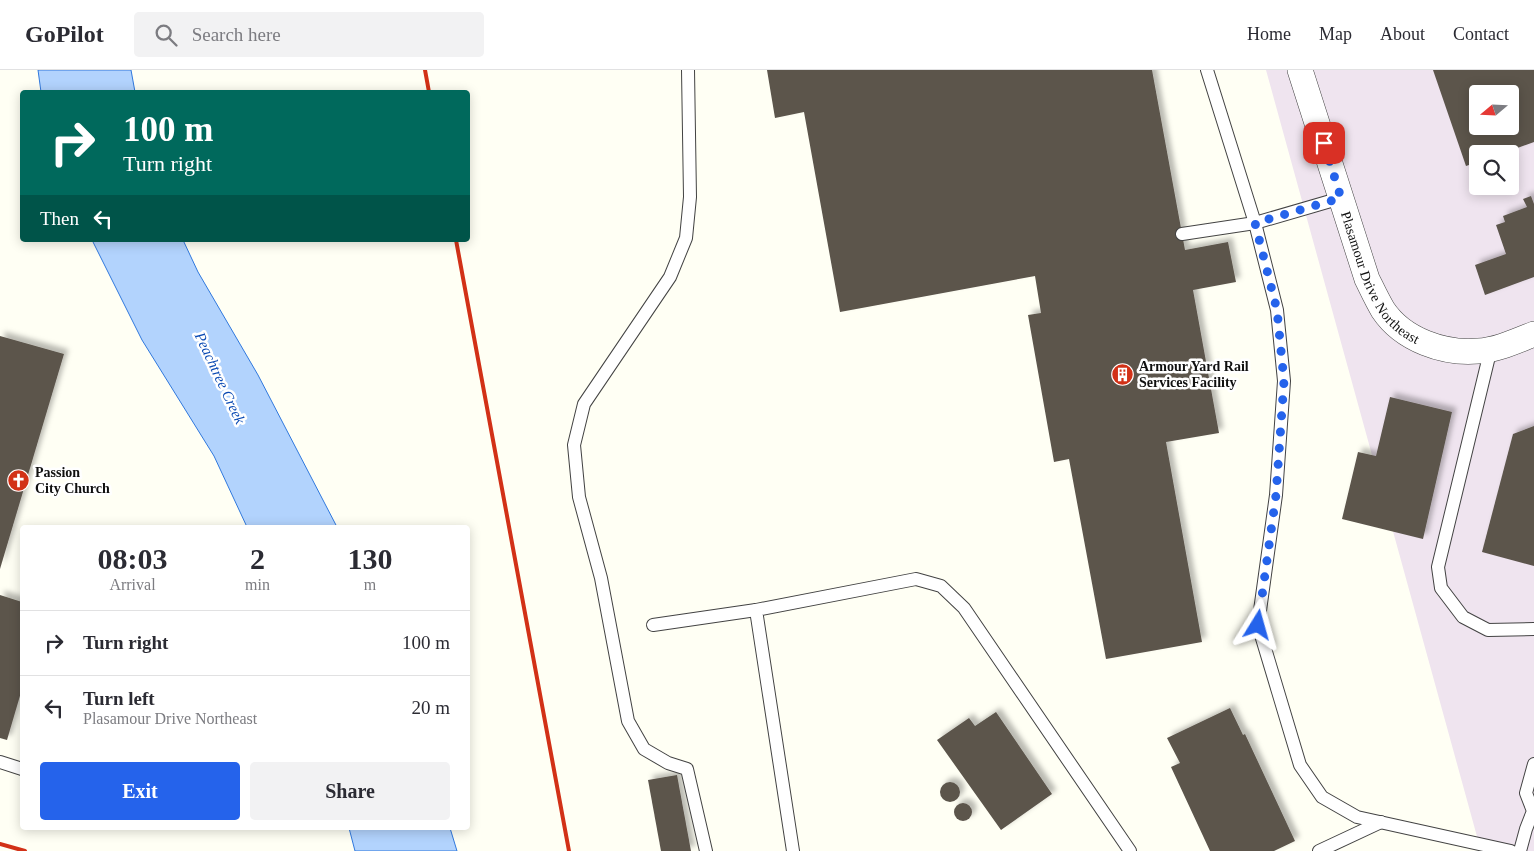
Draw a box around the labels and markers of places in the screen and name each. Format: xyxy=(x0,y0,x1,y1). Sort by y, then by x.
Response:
pin xyxy=(1303,122,1345,164)
place label: Armour Yard Rail Services Facility xyxy=(1139,359,1249,390)
building icon: Armour Yard Rail Services Facility xyxy=(1111,362,1135,386)
place label: Passion City Church xyxy=(35,465,110,496)
church icon: Passion City Church xyxy=(7,468,31,492)

